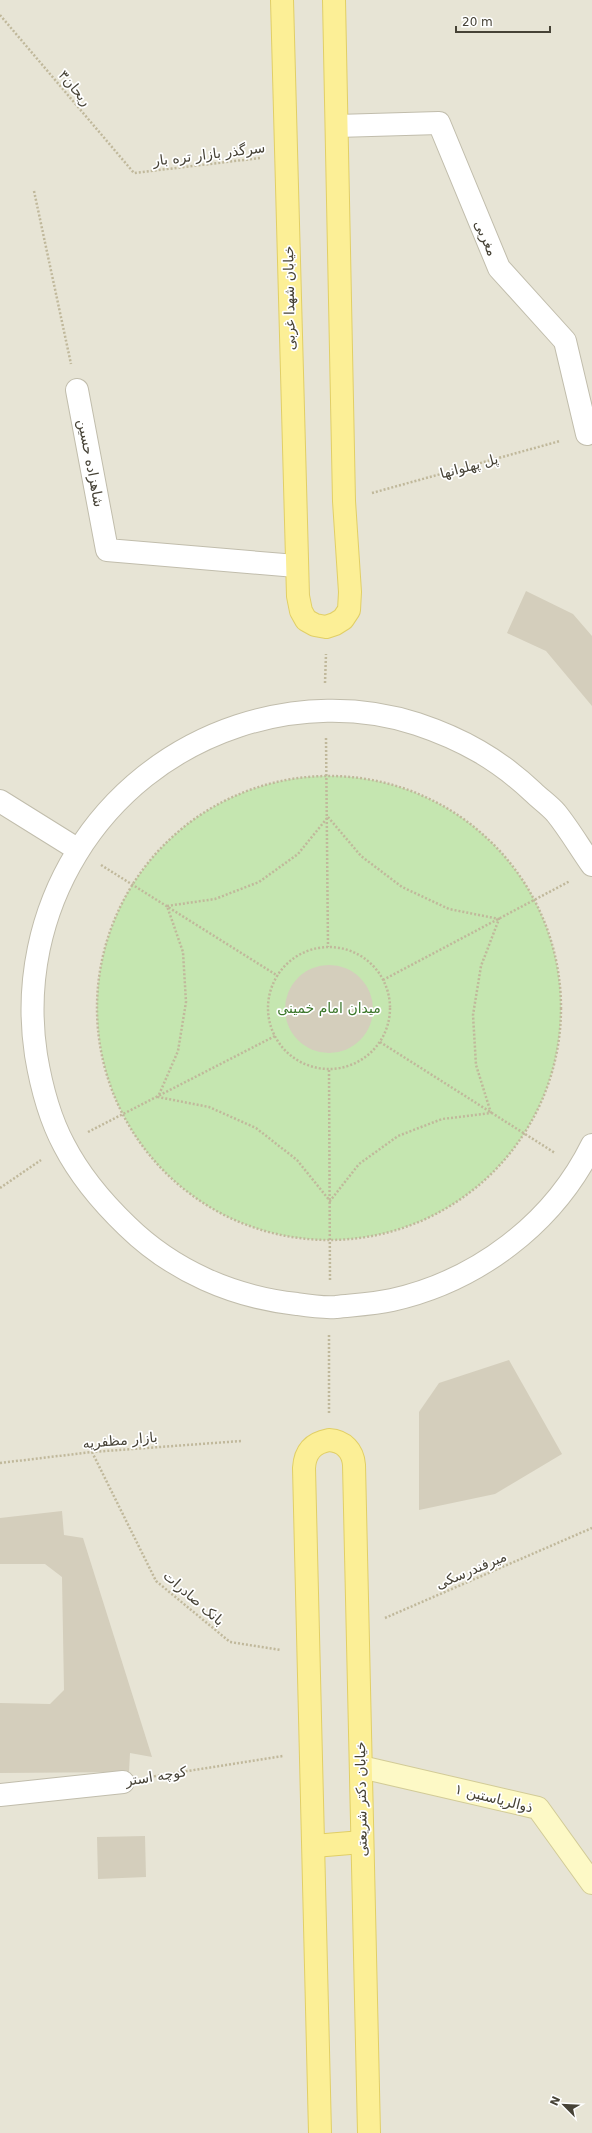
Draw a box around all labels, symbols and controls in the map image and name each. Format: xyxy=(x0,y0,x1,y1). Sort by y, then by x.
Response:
scale bar xyxy=(456,8,550,34)
text: 20 m xyxy=(462,15,493,29)
street label: ریحان۳ xyxy=(55,67,95,110)
street label: سرگذر بازار تره بار xyxy=(151,139,266,170)
street label: مغربی xyxy=(470,218,501,259)
street label: خیابان شهدا غربی xyxy=(280,246,299,350)
street label: شاهزاده حسین xyxy=(74,418,107,508)
street label: پل پهلوانها xyxy=(438,451,500,482)
park label: میدان امام خمینی xyxy=(277,1000,381,1016)
street label: بازار مظفریه xyxy=(82,1429,158,1452)
street label: میرفندرسکی xyxy=(433,1548,509,1593)
street label: بانک صادرات xyxy=(160,1567,228,1629)
street label: خیابان دکتر شریعتی xyxy=(352,1741,371,1857)
street label: کوچه استر xyxy=(123,1763,188,1790)
street label: ذوالریاستین ۱ xyxy=(453,1781,535,1816)
north arrow xyxy=(544,2085,584,2125)
text: N xyxy=(548,2094,563,2108)

